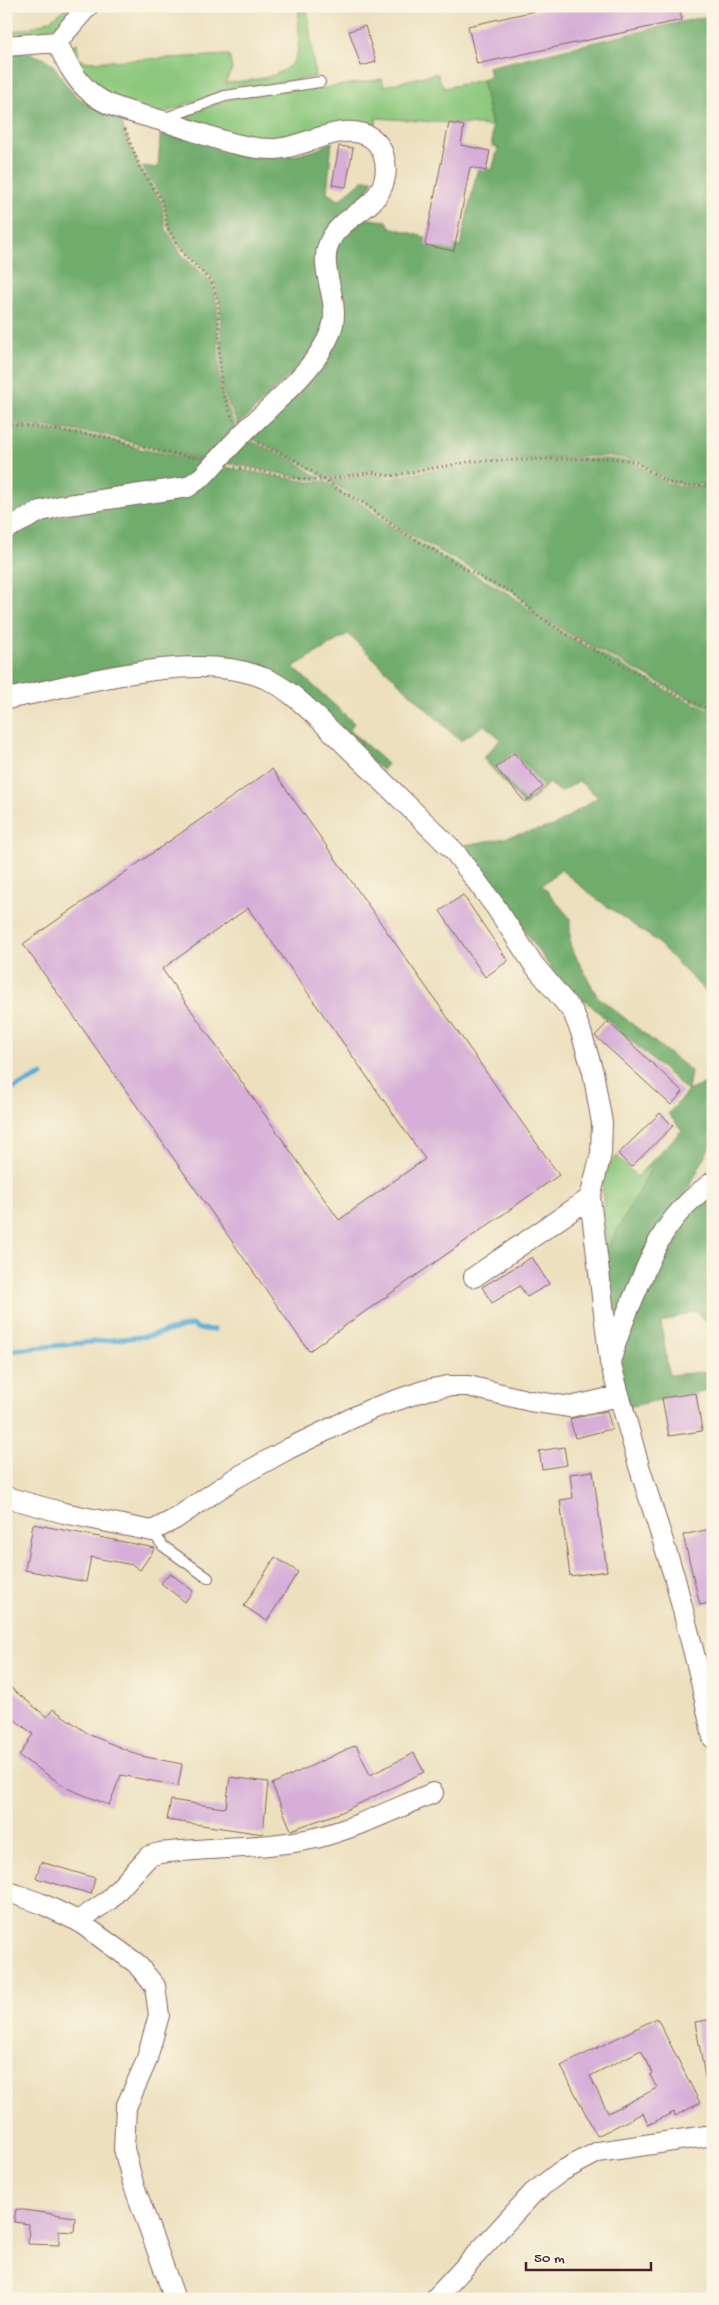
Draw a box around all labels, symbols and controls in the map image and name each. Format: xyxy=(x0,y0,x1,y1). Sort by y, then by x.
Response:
scale bar xyxy=(526,2240,652,2272)
text: 50 m xyxy=(534,2250,565,2268)

